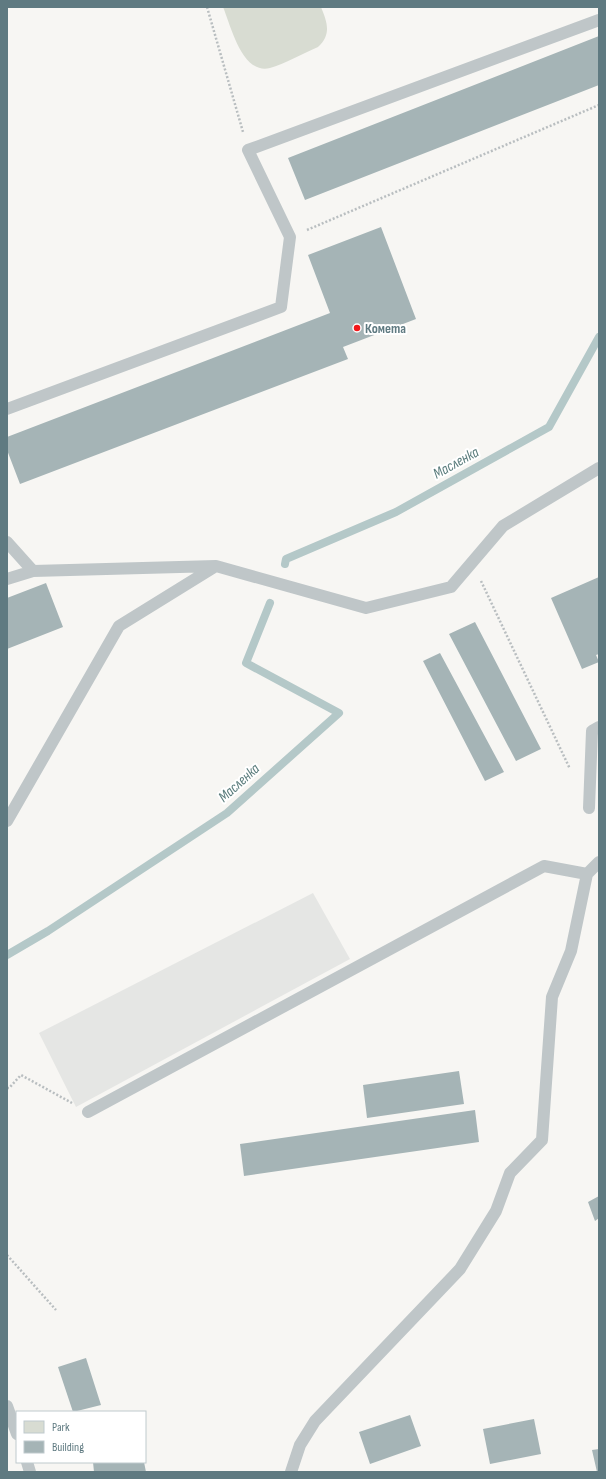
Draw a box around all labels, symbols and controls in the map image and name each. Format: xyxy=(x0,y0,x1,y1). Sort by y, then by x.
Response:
place label: Комета xyxy=(365,320,406,337)
marker: Комета xyxy=(352,323,362,333)
water label: Масленка xyxy=(430,443,482,483)
water label: Масленка xyxy=(214,759,264,807)
legend xyxy=(16,1411,146,1463)
text: Park xyxy=(52,1420,70,1435)
text: Building xyxy=(52,1440,84,1455)

